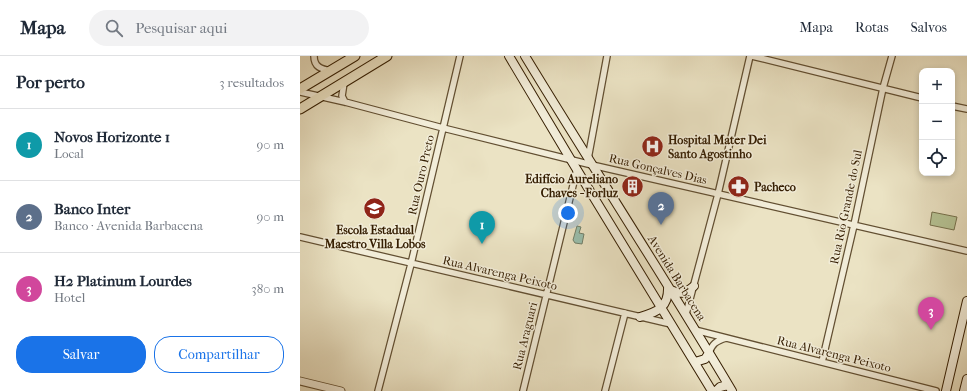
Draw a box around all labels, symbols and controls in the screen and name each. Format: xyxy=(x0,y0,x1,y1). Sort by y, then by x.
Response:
search box xyxy=(89,10,369,46)
text: Mapa xyxy=(20,17,65,39)
icon: search xyxy=(103,17,125,39)
text: Pesquisar aqui xyxy=(135,19,227,37)
text: Mapa xyxy=(800,19,833,36)
text: Rotas xyxy=(855,19,889,36)
text: Salvos xyxy=(911,19,947,36)
map controls xyxy=(919,68,955,176)
button: + xyxy=(919,68,955,104)
text: Por perto xyxy=(16,72,85,92)
text: 3 resultados xyxy=(219,75,284,90)
button: − xyxy=(919,104,955,140)
text: Novos Horizonte 1 xyxy=(54,128,170,146)
street label: Rua Ouro Preto xyxy=(405,133,437,217)
place label: Hospital Mater Dei Santo Agostinho xyxy=(668,133,767,162)
hospital icon: Hospital Mater Dei Santo Agostinho xyxy=(640,134,666,160)
text: 1 xyxy=(27,137,31,152)
text: 90 m xyxy=(256,137,284,152)
button: locate xyxy=(919,140,955,176)
text: Local xyxy=(54,146,84,161)
street label: Rua Rio Grande do Sul xyxy=(827,148,865,266)
street label: Rua Gonçalves Dias xyxy=(607,151,709,188)
place label: Edifício Aureliano Chaves - Forluz xyxy=(525,172,619,200)
building icon: Edifício Aureliano Chaves - Forluz xyxy=(620,173,646,199)
pharmacy icon: Pacheco xyxy=(726,174,752,200)
place label: Pacheco xyxy=(754,180,796,194)
pin: 2 xyxy=(648,192,674,225)
school or university icon: Escola Estadual Maestro Villa Lobos xyxy=(362,196,388,222)
text: Banco Inter xyxy=(54,200,130,218)
your location xyxy=(558,203,578,223)
text: 2 xyxy=(26,209,32,224)
text: 90 m xyxy=(256,209,284,224)
pin: 1 xyxy=(469,211,495,244)
text: Banco · Avenida Barbacena xyxy=(54,218,203,233)
place label: Escola Estadual Maestro Villa Lobos xyxy=(323,223,426,251)
street label: Avenida Barbacena xyxy=(644,232,709,324)
street label: Rua Alvarenga Peixoto xyxy=(441,253,559,293)
text: H2 Platinum Lourdes xyxy=(54,272,192,290)
text: 3 xyxy=(26,281,32,296)
text: 380 m xyxy=(251,281,284,296)
text: Hotel xyxy=(54,290,85,305)
pin: 3 xyxy=(918,297,944,330)
street label: Rua Araguari xyxy=(510,300,540,371)
street label: Rua Alvarenga Peixoto xyxy=(775,333,893,375)
button: Salvar xyxy=(16,336,146,373)
button: Compartilhar xyxy=(154,336,284,373)

